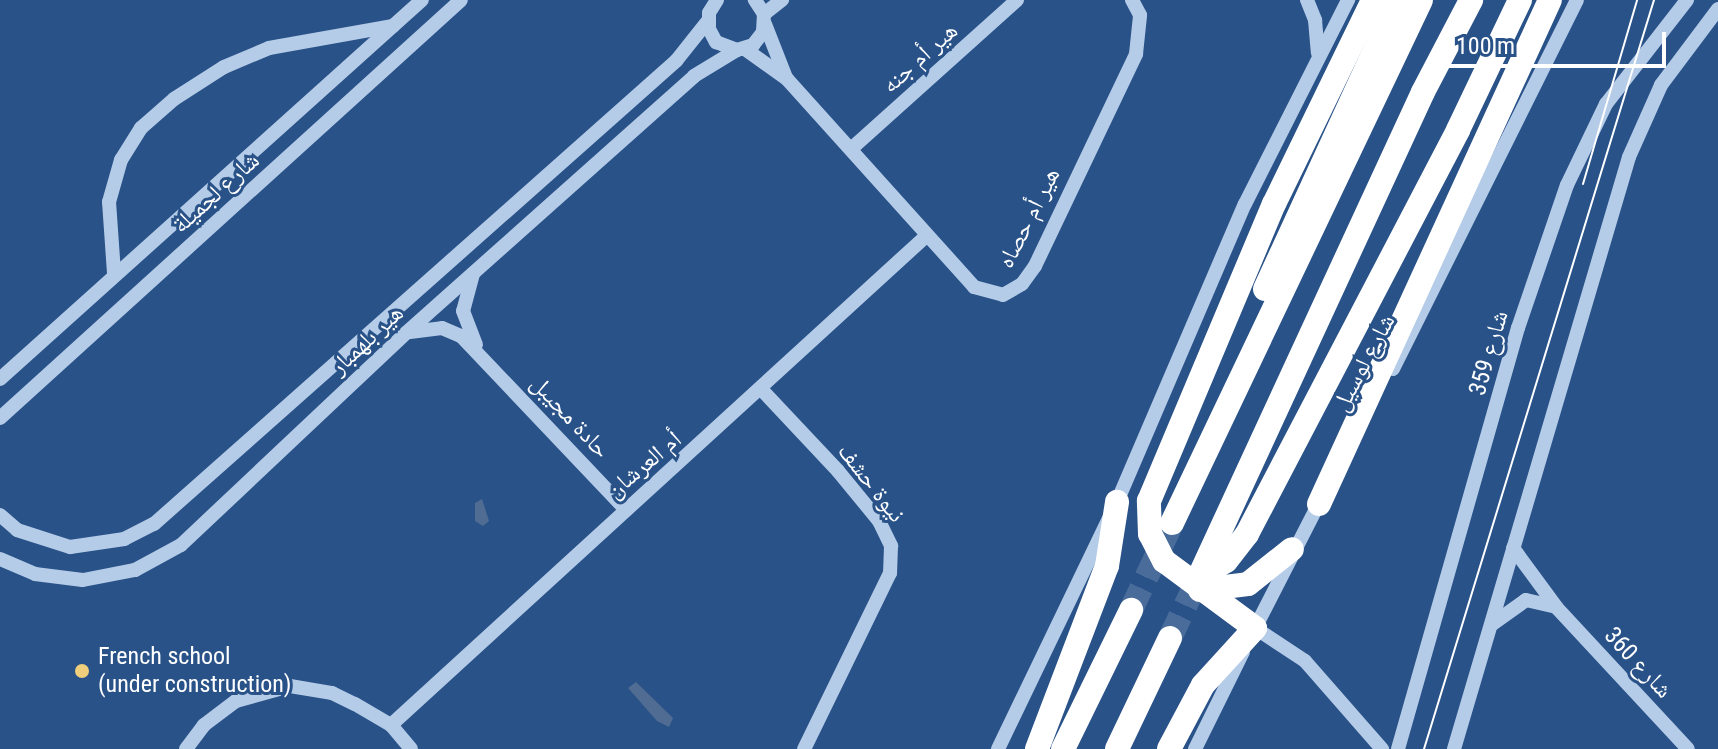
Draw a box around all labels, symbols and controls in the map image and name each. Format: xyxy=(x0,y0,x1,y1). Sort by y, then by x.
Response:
street label: هير أم جنه xyxy=(876,16,964,100)
scale bar xyxy=(1446,16,1670,66)
text: 100 m xyxy=(1456,32,1515,60)
street label: شارع لجميلة xyxy=(166,146,266,240)
street label: هير أم حصاه xyxy=(991,163,1067,273)
street label: هير بلهمبار xyxy=(324,299,410,381)
street label: شارع 359 xyxy=(1463,307,1515,399)
street label: شارع لوسيل xyxy=(1326,309,1402,417)
street label: حادة مجيبل xyxy=(524,369,616,465)
street label: أم العرشان xyxy=(601,425,687,505)
street label: نيوة حشف xyxy=(831,438,911,528)
street label: شارع 360 xyxy=(1598,621,1678,705)
place label: French school (under construction) xyxy=(98,643,291,699)
marker: French school (under construction) xyxy=(73,662,91,680)

